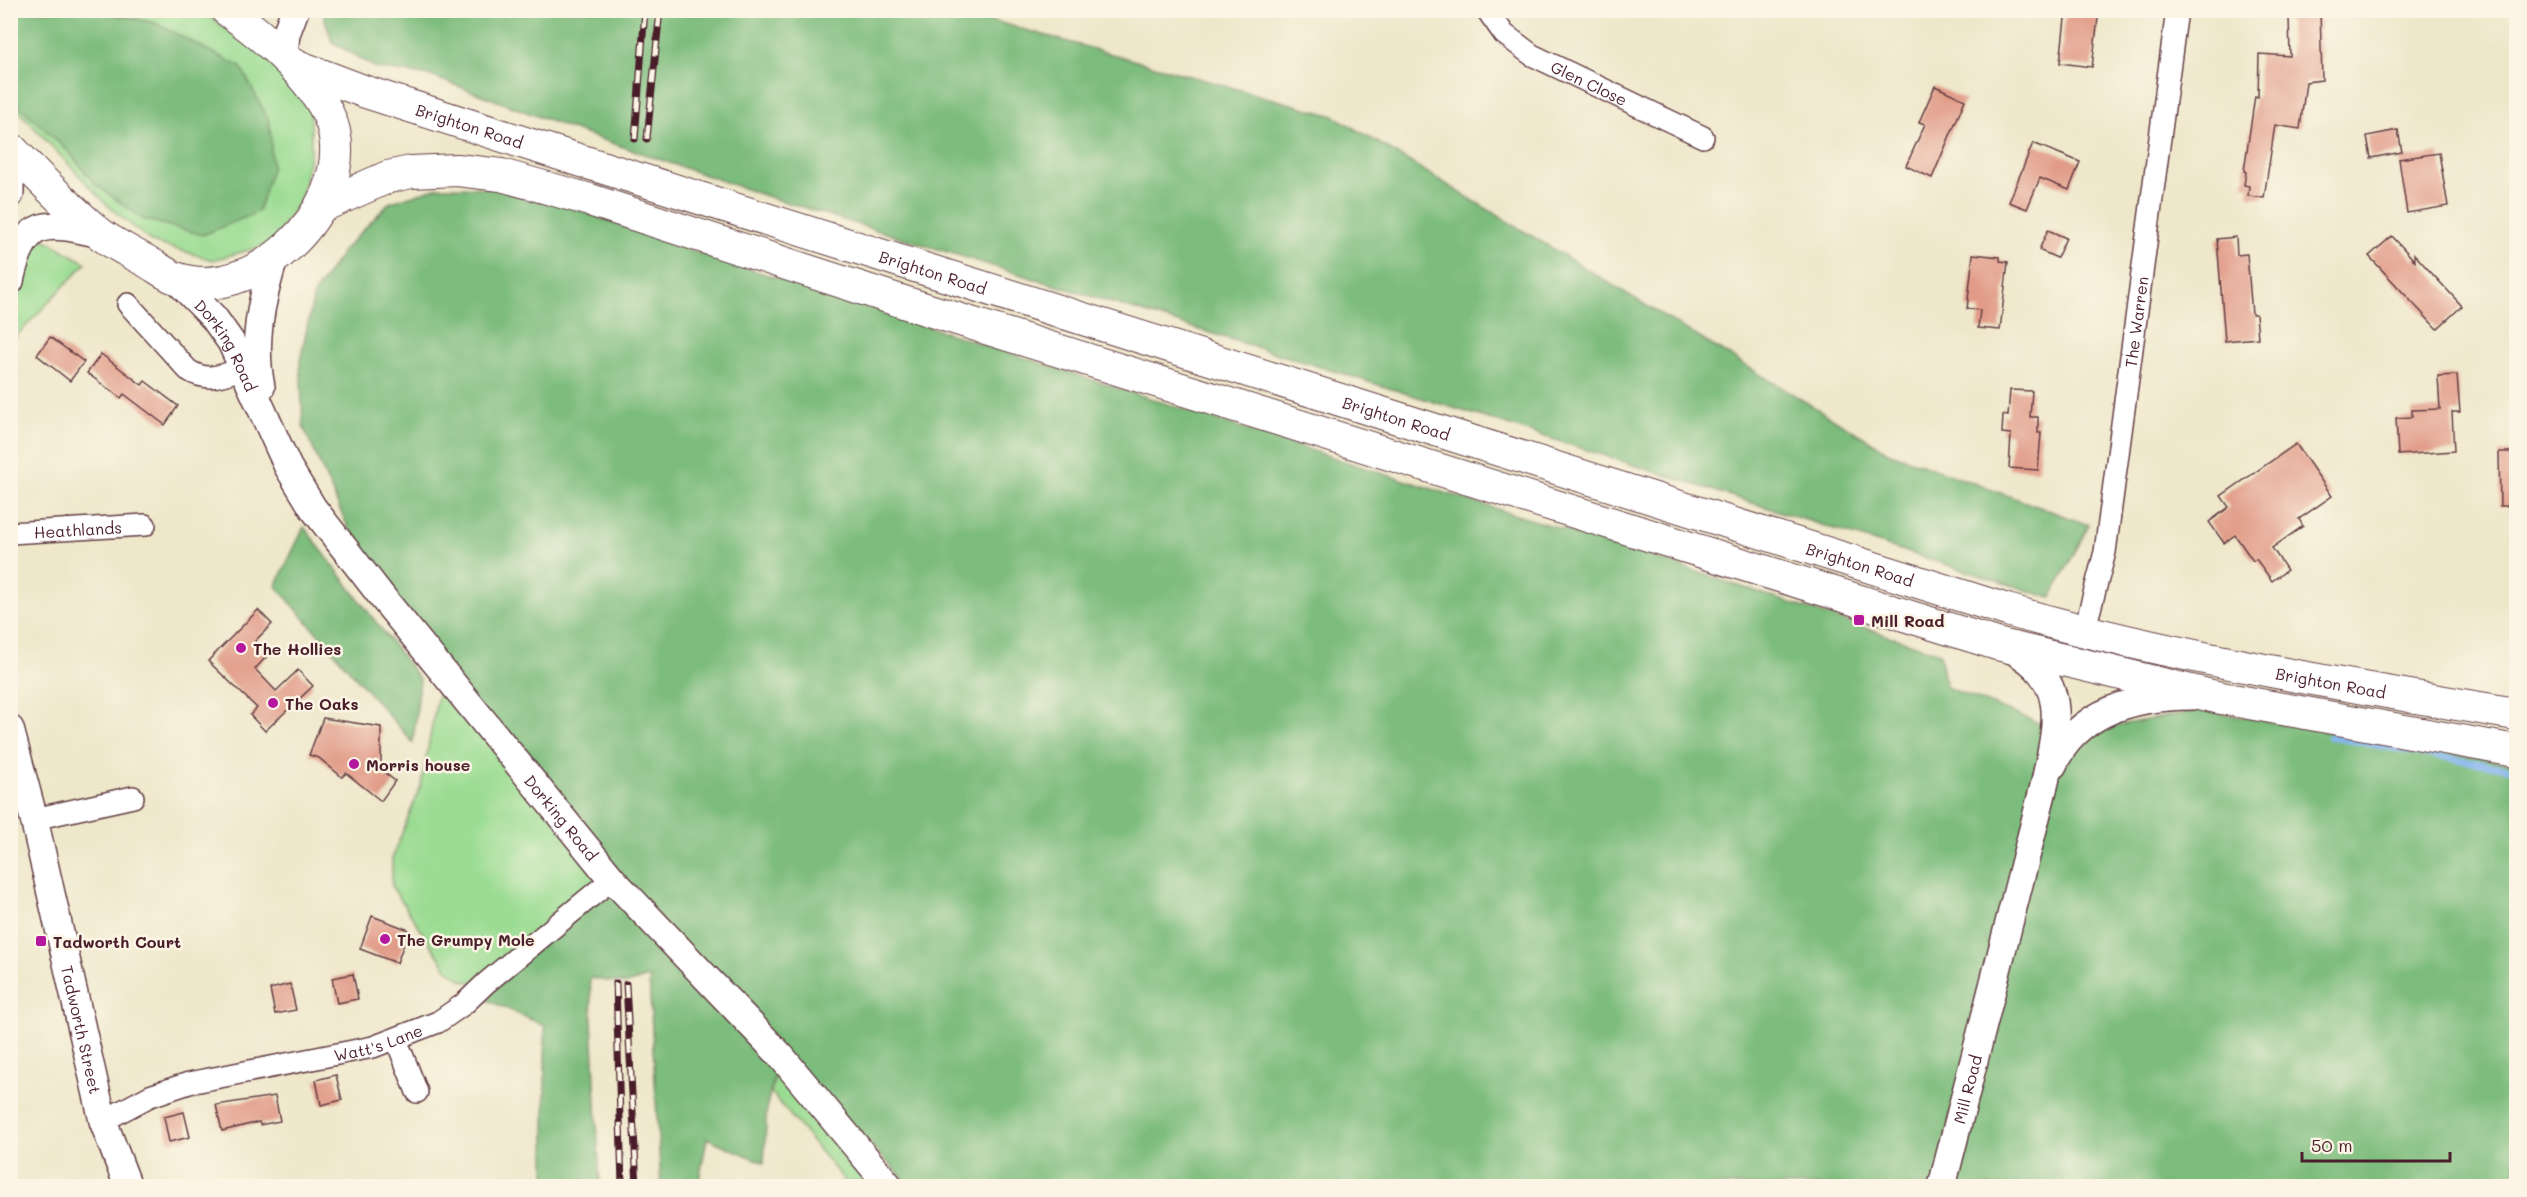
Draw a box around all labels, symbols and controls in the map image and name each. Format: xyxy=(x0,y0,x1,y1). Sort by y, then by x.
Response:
street label: Glen Close xyxy=(1548,55,1631,110)
street label: Brighton Road xyxy=(413,98,526,152)
street label: Brighton Road xyxy=(877,245,989,298)
street label: The Warren xyxy=(2119,275,2152,369)
street label: Dorking Road xyxy=(191,294,262,394)
street label: Brighton Road xyxy=(1340,391,1453,444)
street label: Heathlands xyxy=(33,516,123,542)
street label: Brighton Road xyxy=(1804,537,1917,591)
place label: Mill Road xyxy=(1871,610,1945,631)
marker: Mill Road xyxy=(1852,613,1866,627)
place label: The Hollies xyxy=(253,638,341,659)
marker: The Hollies xyxy=(234,641,248,655)
street label: Brighton Road xyxy=(2274,662,2388,702)
place label: The Oaks xyxy=(285,693,359,714)
marker: The Oaks xyxy=(266,696,280,710)
place label: Morris house xyxy=(366,754,470,775)
marker: Morris house xyxy=(347,757,361,771)
street label: Dorking Road xyxy=(520,770,603,865)
place label: The Grumpy Mole xyxy=(397,929,535,950)
place label: Tadworth Court xyxy=(53,931,181,952)
marker: The Grumpy Mole xyxy=(378,932,392,946)
marker: Tadworth Court xyxy=(34,934,48,948)
street label: Tadworth Street xyxy=(57,963,107,1096)
street label: Watt's Lane xyxy=(332,1019,425,1065)
street label: Mill Road xyxy=(1948,1052,1986,1126)
scale bar xyxy=(2302,1125,2450,1163)
text: 50 m xyxy=(2311,1133,2353,1157)

